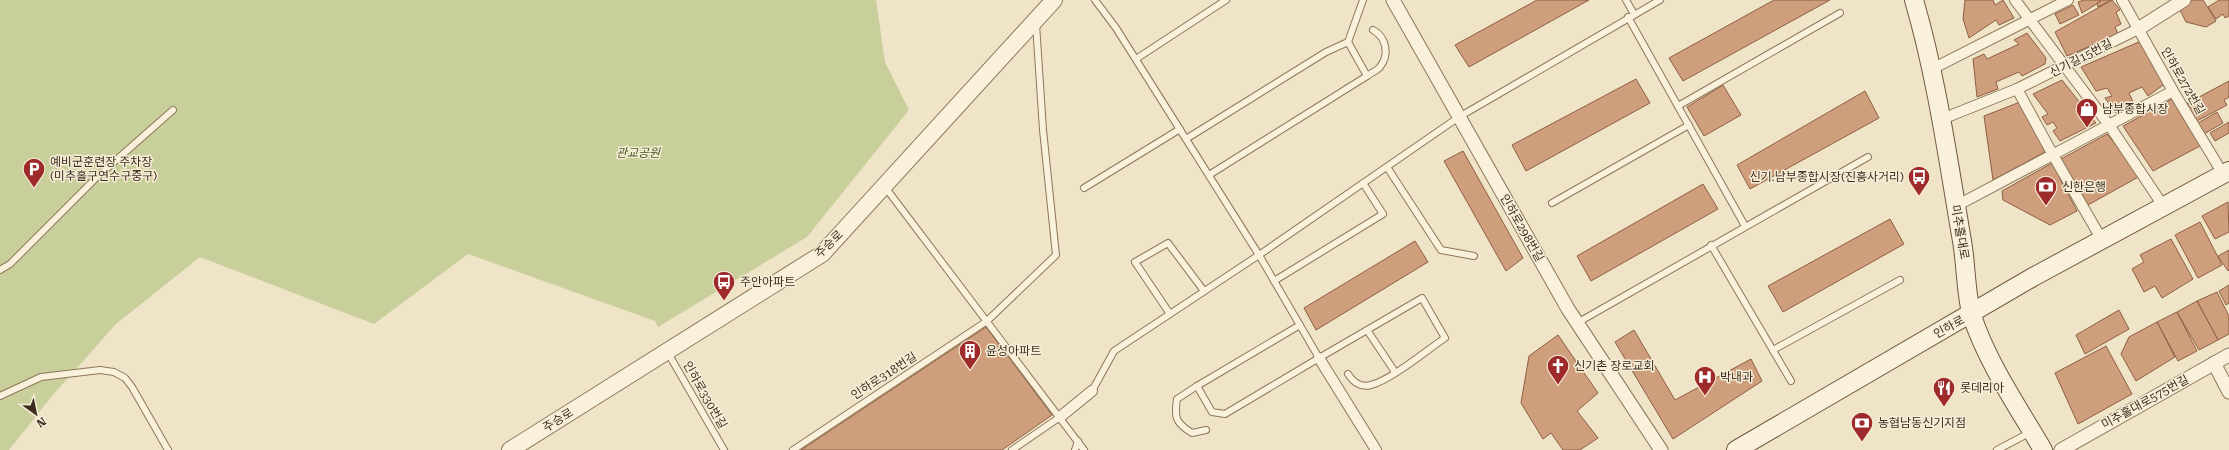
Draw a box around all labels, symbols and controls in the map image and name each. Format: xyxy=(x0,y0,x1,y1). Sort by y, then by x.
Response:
street label: 신기길15번길 xyxy=(2047,36,2115,80)
street label: 인하로272번길 xyxy=(2158,45,2208,117)
shop icon: 남부종합시장 xyxy=(2074,96,2100,129)
place label: 남부종합시장 xyxy=(2102,102,2168,116)
park label: 관교공원 xyxy=(616,146,661,160)
place label: 예비군훈련장 주차장 (미추홀구연수구중구) xyxy=(50,155,157,183)
parking icon: 예비군훈련장 주차장 (미추홀구연수구중구) xyxy=(21,156,47,189)
bus stop icon: 신기.남부종합시장(진흥사거리) xyxy=(1906,164,1932,197)
place label: 신기.남부종합시장(진흥사거리) xyxy=(1750,170,1904,184)
bank icon: 신한은행 xyxy=(2033,174,2059,207)
place label: 신한은행 xyxy=(2062,180,2106,194)
street label: 인하로298번길 xyxy=(1497,192,1547,264)
street label: 미추홀대로 xyxy=(1948,204,1972,260)
street label: 주승로 xyxy=(812,227,846,261)
bus stop icon: 주안아파트 xyxy=(711,269,737,302)
place label: 주안아파트 xyxy=(740,275,795,289)
street label: 인하로 xyxy=(1931,313,1967,341)
building icon: 윤성아파트 xyxy=(957,338,983,371)
place label: 윤성아파트 xyxy=(986,344,1041,358)
street label: 인하로318번길 xyxy=(849,350,919,402)
church icon: 신기촌 장로교회 xyxy=(1545,353,1571,386)
street label: 인하로330번길 xyxy=(680,359,730,431)
place label: 신기촌 장로교회 xyxy=(1574,359,1654,373)
hospital icon: 박내과 xyxy=(1692,364,1718,397)
place label: 박내과 xyxy=(1720,370,1753,384)
street label: 미추홀대로575번길 xyxy=(2099,372,2191,432)
restaurant icon: 롯데리아 xyxy=(1931,375,1957,408)
place label: 롯데리아 xyxy=(1960,381,2004,395)
north arrow xyxy=(16,394,56,434)
street label: 주승로 xyxy=(540,405,576,435)
bank icon: 농협남동신기지점 xyxy=(1849,410,1875,443)
text: N xyxy=(34,414,48,430)
place label: 농협남동신기지점 xyxy=(1878,416,1966,430)

